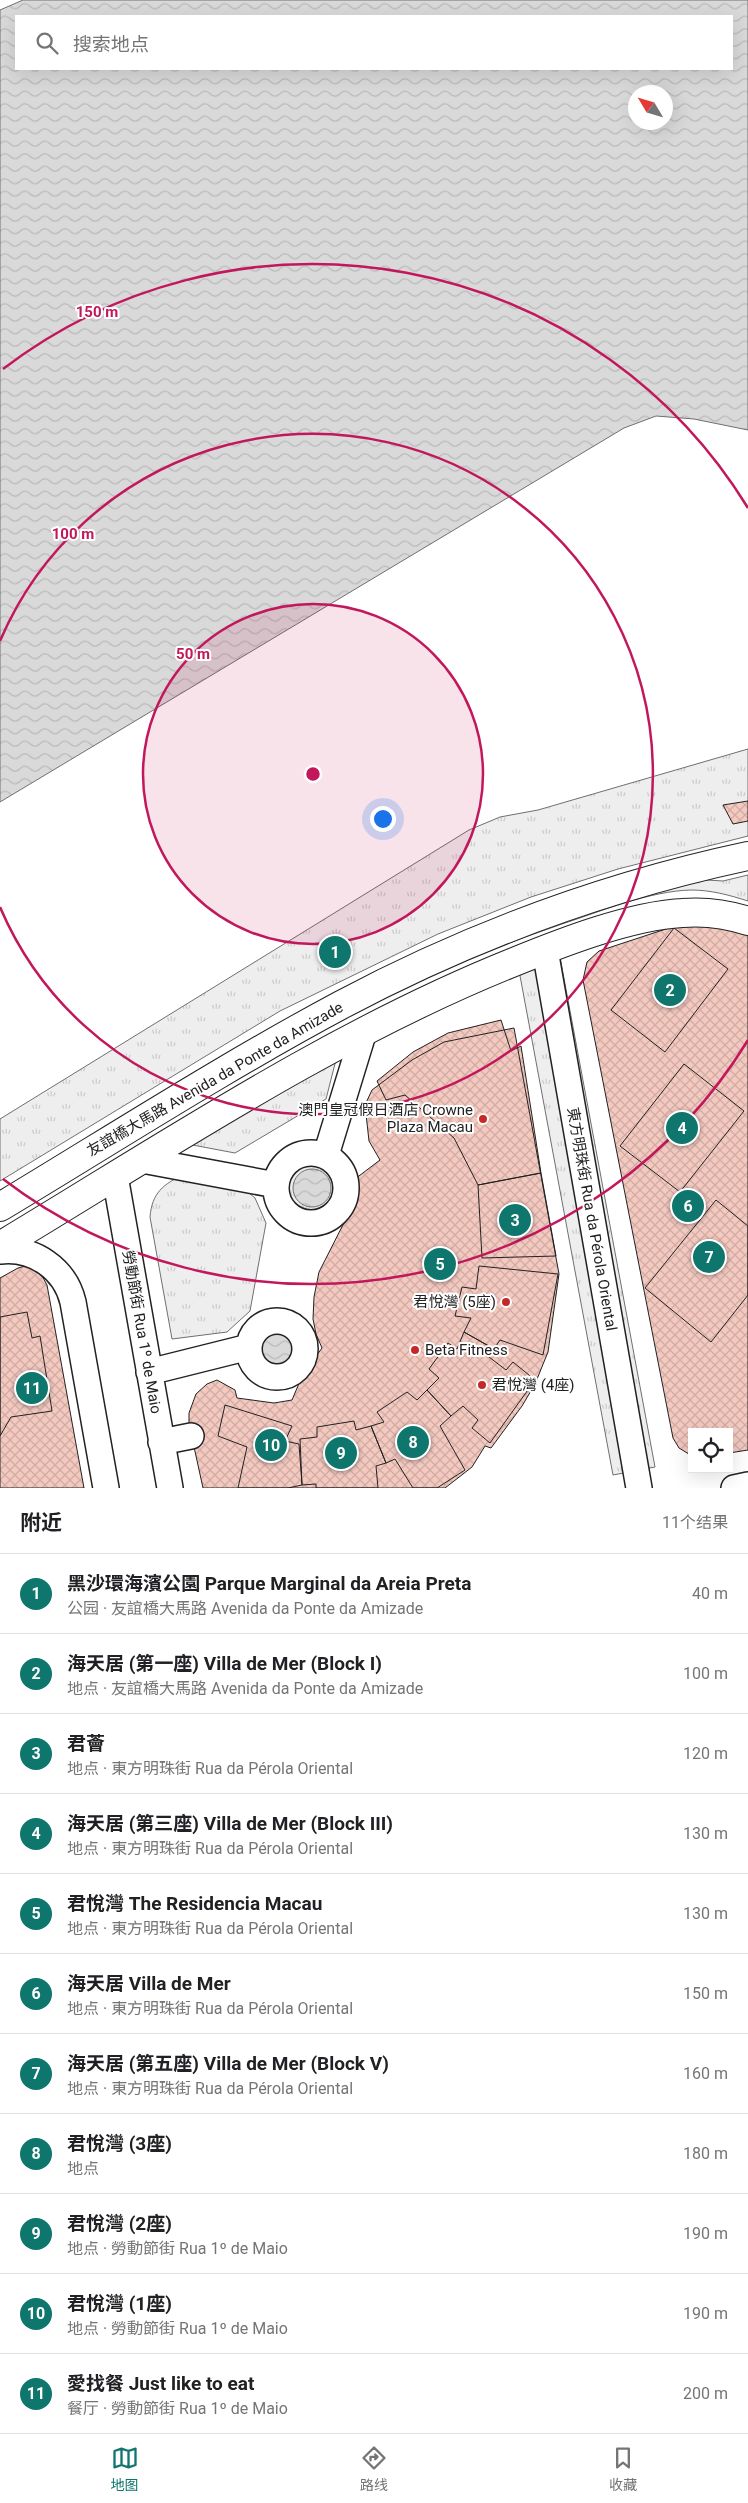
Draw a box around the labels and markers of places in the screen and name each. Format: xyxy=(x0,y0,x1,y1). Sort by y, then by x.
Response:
centre of rings xyxy=(304,765,322,783)
pin: 1 xyxy=(319,933,351,971)
pin: 2 xyxy=(654,971,686,1009)
place label: 澳門皇冠假日酒店 Crowne Plaza Macau xyxy=(299,1101,473,1136)
pin: 4 xyxy=(666,1109,698,1147)
marker: 澳門皇冠假日酒店 Crowne Plaza Macau xyxy=(477,1113,489,1125)
pin: 6 xyxy=(672,1187,704,1225)
pin: 3 xyxy=(499,1201,531,1239)
pin: 7 xyxy=(693,1238,725,1276)
pin: 5 xyxy=(424,1245,456,1283)
place label: 君悅灣 (5座) xyxy=(413,1293,496,1311)
marker: 君悅灣 (5座) xyxy=(500,1296,512,1308)
place label: Beta Fitness xyxy=(425,1341,508,1359)
marker: Beta Fitness xyxy=(409,1344,421,1356)
pin: 11 xyxy=(16,1369,48,1407)
place label: 君悅灣 (4座) xyxy=(492,1376,575,1394)
marker: 君悅灣 (4座) xyxy=(476,1379,488,1391)
pin: 8 xyxy=(397,1423,429,1461)
pin: 10 xyxy=(255,1426,287,1464)
pin: 9 xyxy=(325,1434,357,1472)

